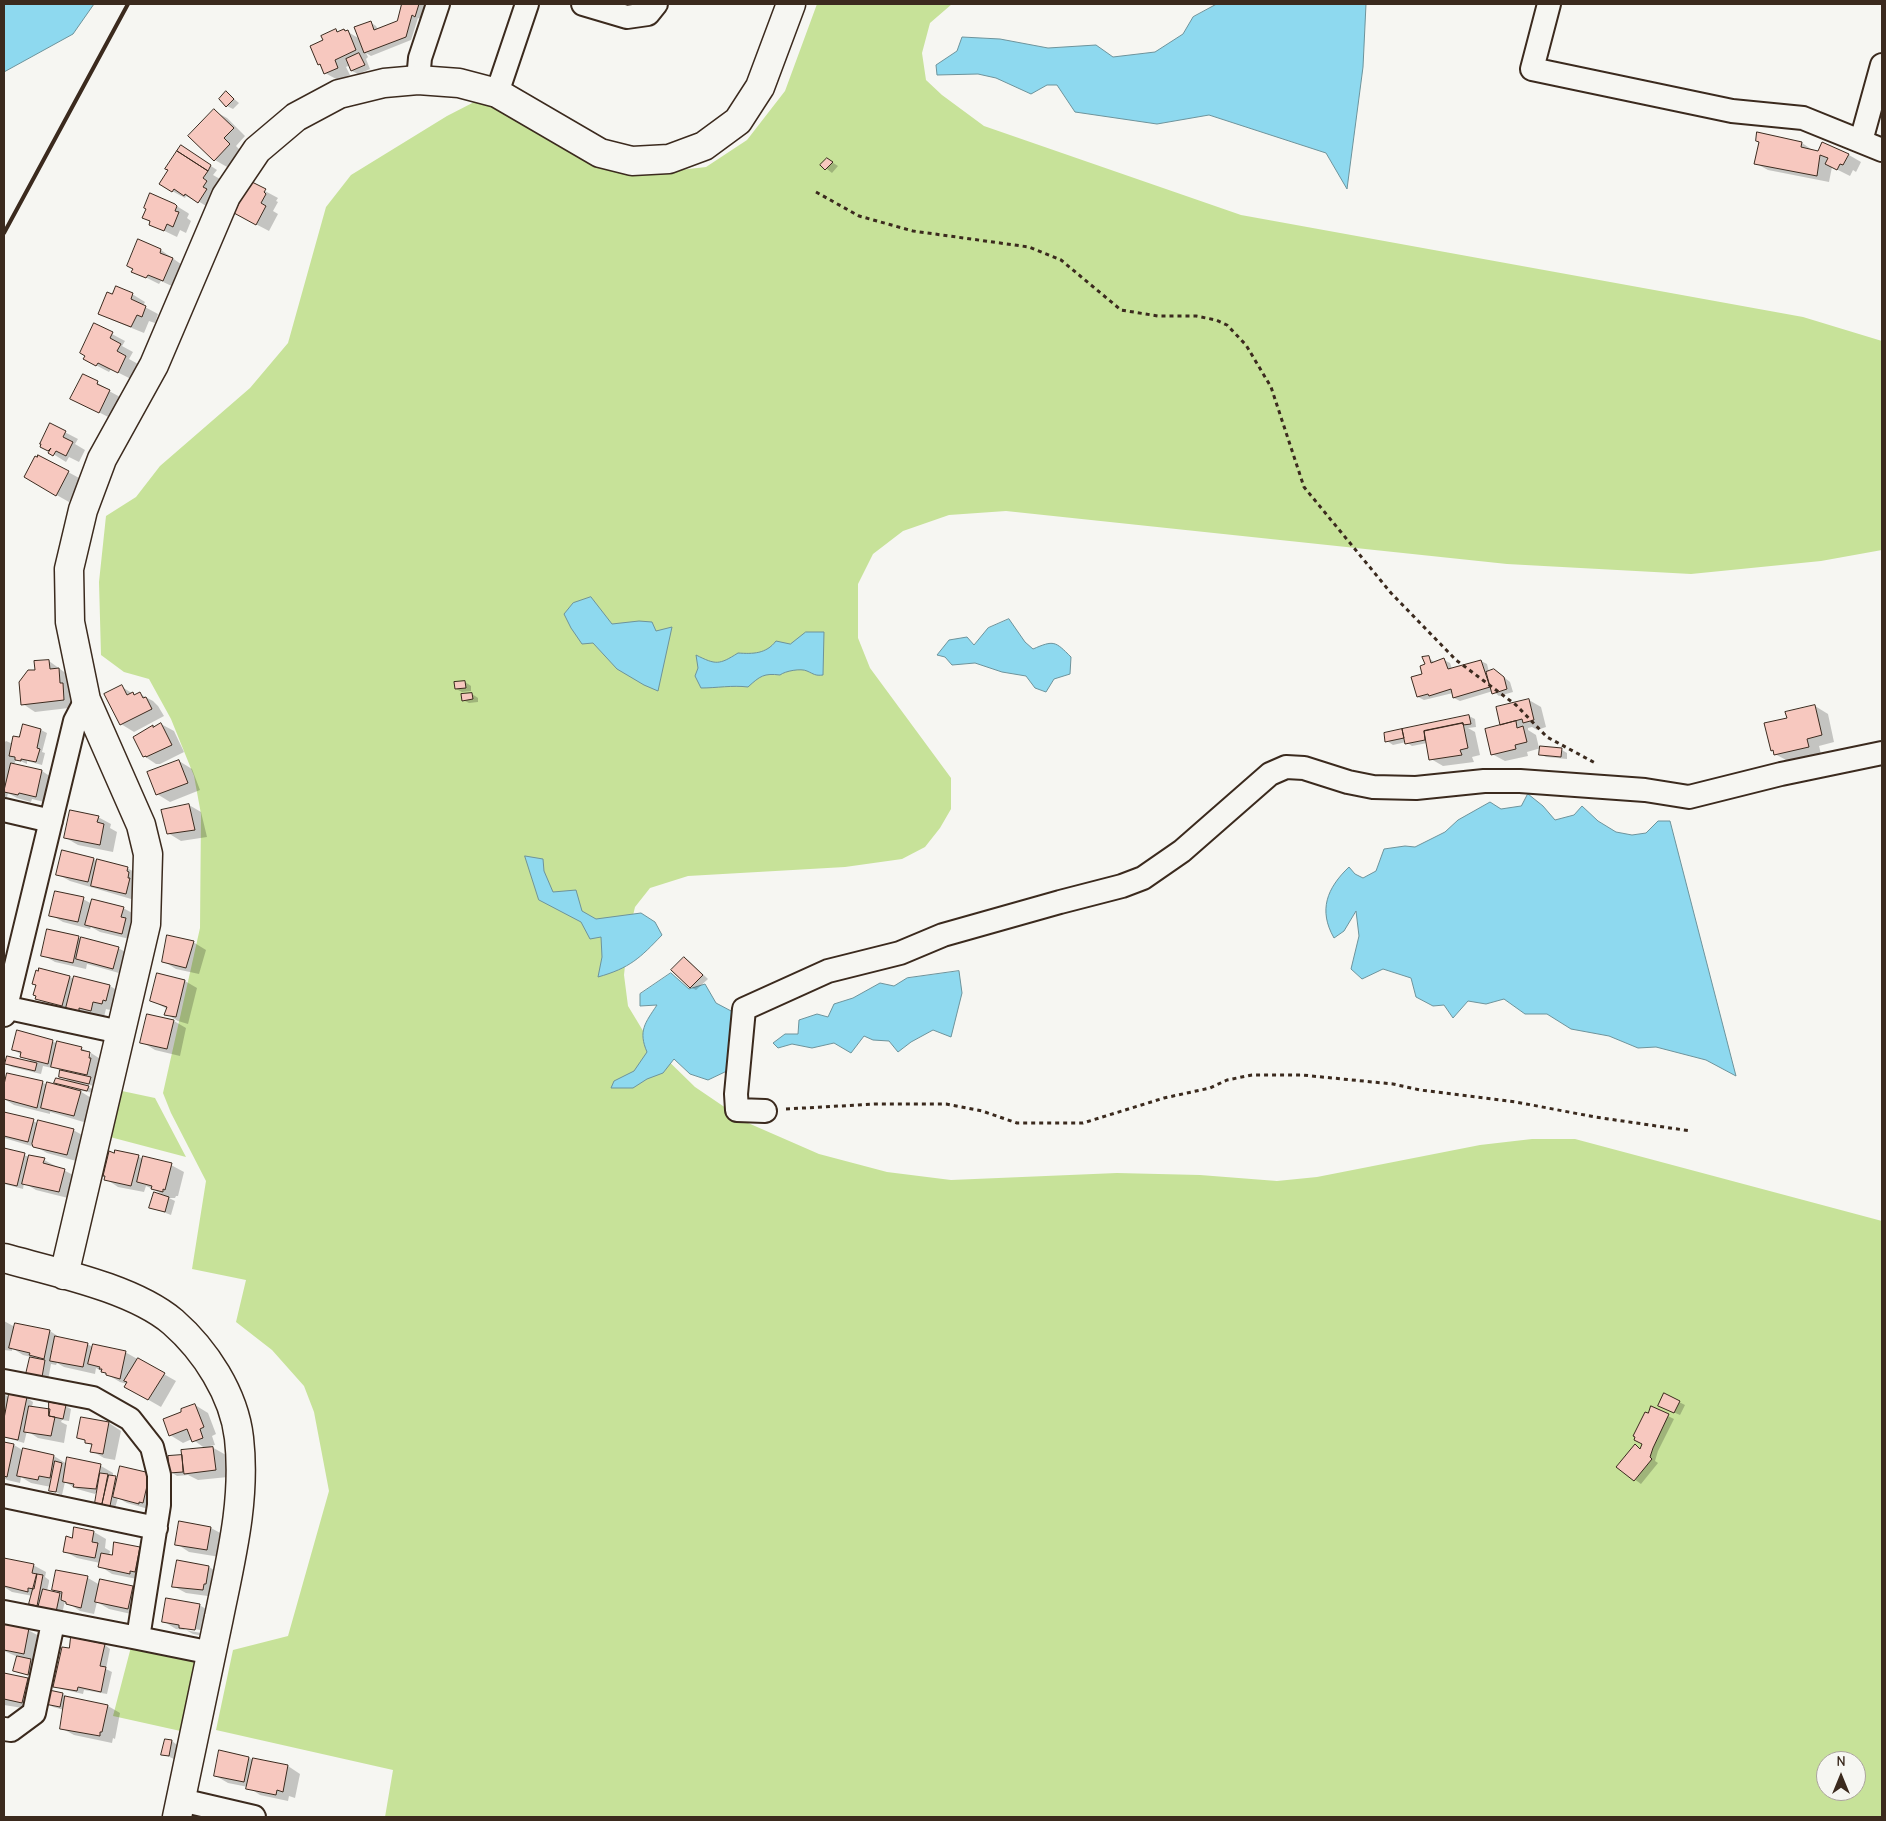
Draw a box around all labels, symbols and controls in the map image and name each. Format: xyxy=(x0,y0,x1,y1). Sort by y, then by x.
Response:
north arrow xyxy=(1816,1751,1866,1801)
text: N xyxy=(1836,1753,1846,1770)

